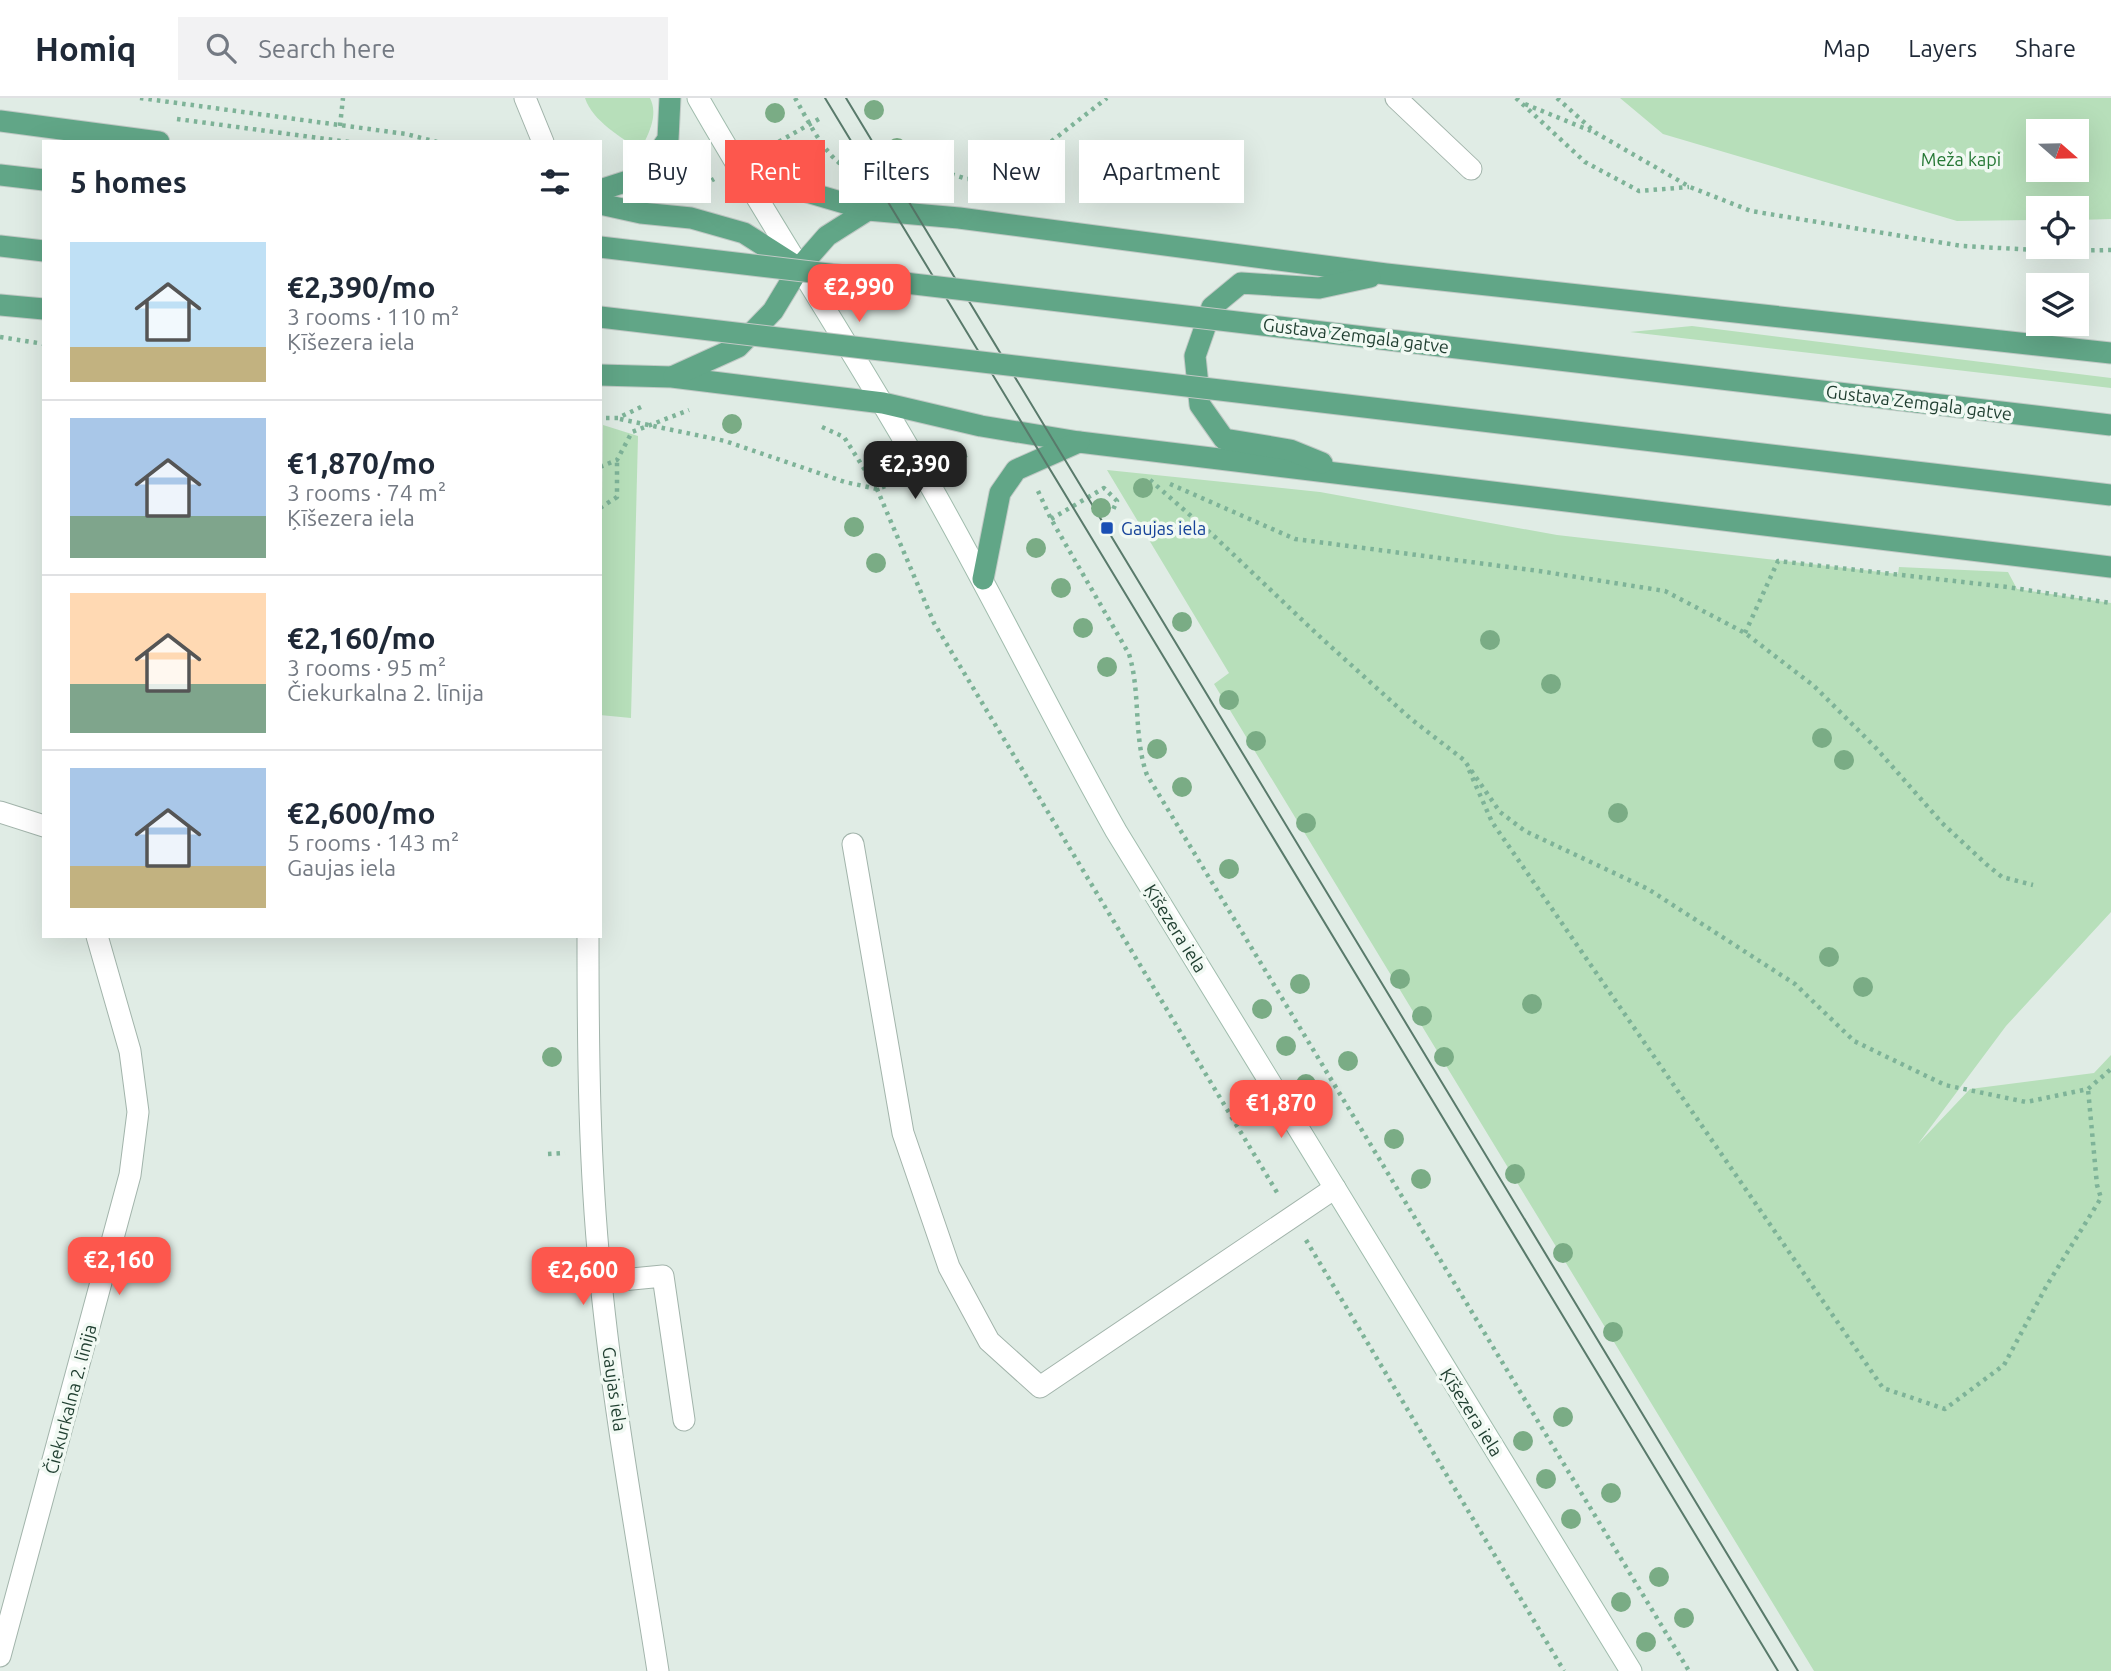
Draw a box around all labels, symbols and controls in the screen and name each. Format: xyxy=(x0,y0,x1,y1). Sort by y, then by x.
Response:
search box xyxy=(178,17,668,80)
icon: search xyxy=(202,29,240,67)
text: Homiq xyxy=(35,30,136,67)
text: Search here xyxy=(258,34,396,63)
text: Map xyxy=(1823,35,1870,62)
text: Layers xyxy=(1908,35,1977,62)
text: Share xyxy=(2015,35,2076,62)
north arrow xyxy=(2026,119,2090,182)
map controls xyxy=(2026,119,2089,336)
chip: Buy xyxy=(623,140,711,203)
chip: Rent xyxy=(725,140,825,203)
chip: Filters xyxy=(839,140,954,203)
chip: New xyxy=(968,140,1065,203)
chip: Apartment xyxy=(1079,140,1244,203)
park label: Meža kapi xyxy=(1921,149,2001,169)
icon: filters xyxy=(536,163,574,201)
text: 5 homes xyxy=(70,165,187,199)
button: locate xyxy=(2026,196,2089,259)
pin: €2,990 xyxy=(802,264,916,324)
icon: home xyxy=(126,270,210,354)
text: €2,390/mo xyxy=(287,270,436,304)
button: layers xyxy=(2026,273,2089,336)
text: €2,990 xyxy=(824,274,894,299)
text: 3 rooms · 110 m² xyxy=(287,304,459,329)
street label: Gustava Zemgala gatve xyxy=(1262,314,1450,356)
text: Ķīšezera iela xyxy=(287,329,415,354)
street label: Gustava Zemgala gatve xyxy=(1825,381,2013,423)
pin: €2,390 xyxy=(858,442,972,501)
icon: home xyxy=(126,446,210,530)
text: €1,870/mo xyxy=(287,446,436,480)
text: €2,390 xyxy=(880,451,950,476)
text: 3 rooms · 74 m² xyxy=(287,480,446,505)
text: Ķīšezera iela xyxy=(287,505,415,530)
place label: Gaujas iela xyxy=(1121,518,1206,538)
marker: Gaujas iela xyxy=(1099,520,1115,536)
icon: home xyxy=(126,621,210,705)
text: €2,160/mo xyxy=(287,621,436,655)
text: 3 rooms · 95 m² xyxy=(287,655,446,680)
text: Čiekurkalna 2. līnija xyxy=(287,680,484,705)
icon: home xyxy=(126,796,210,880)
text: €2,600/mo xyxy=(287,796,436,830)
text: 5 rooms · 143 m² xyxy=(287,830,459,855)
text: Gaujas iela xyxy=(287,855,396,880)
street label: Ķīšezera iela xyxy=(1141,880,1211,976)
pin: €1,870 xyxy=(1224,1080,1338,1140)
text: €1,870 xyxy=(1246,1090,1316,1115)
pin: €2,160 xyxy=(62,1238,176,1297)
text: €2,160 xyxy=(84,1247,154,1272)
pin: €2,600 xyxy=(526,1248,640,1307)
text: €2,600 xyxy=(548,1257,618,1282)
street label: Čiekurkalna 2. līnija xyxy=(39,1322,100,1476)
street label: Gaujas iela xyxy=(599,1345,631,1433)
street label: Ķīšezera iela xyxy=(1437,1364,1507,1460)

